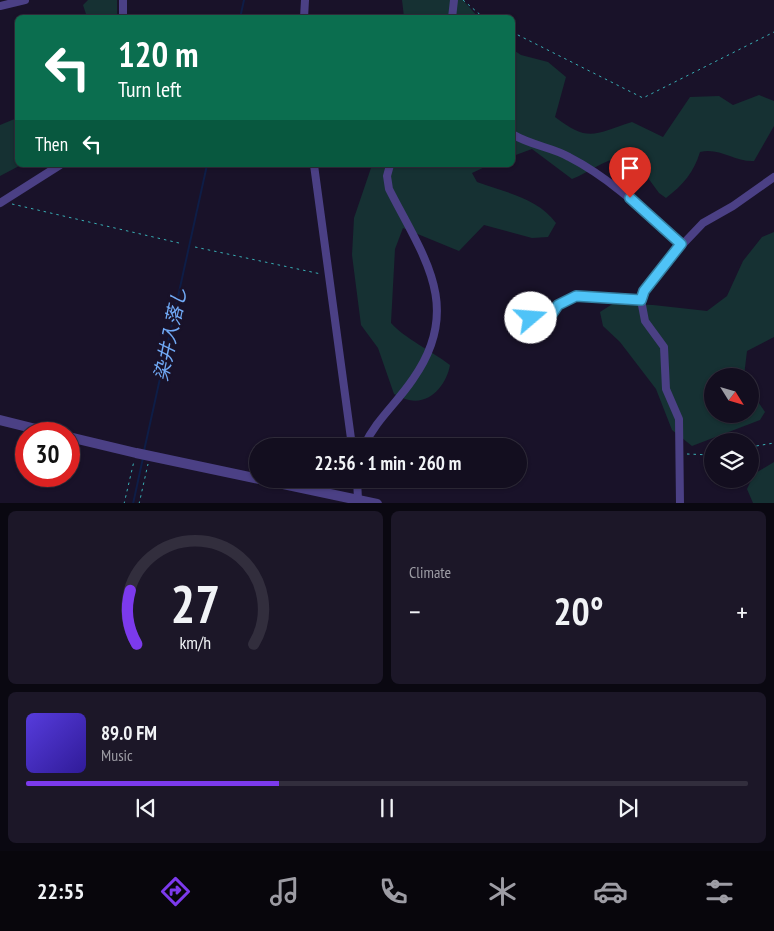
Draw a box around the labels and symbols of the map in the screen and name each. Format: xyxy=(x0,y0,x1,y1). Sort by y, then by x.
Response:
pin xyxy=(609,147,651,198)
water label: 染井入落し xyxy=(148,285,192,383)
position arrow xyxy=(504,291,556,343)
north arrow xyxy=(704,368,759,422)
speed limit sign: 30 xyxy=(15,422,80,487)

